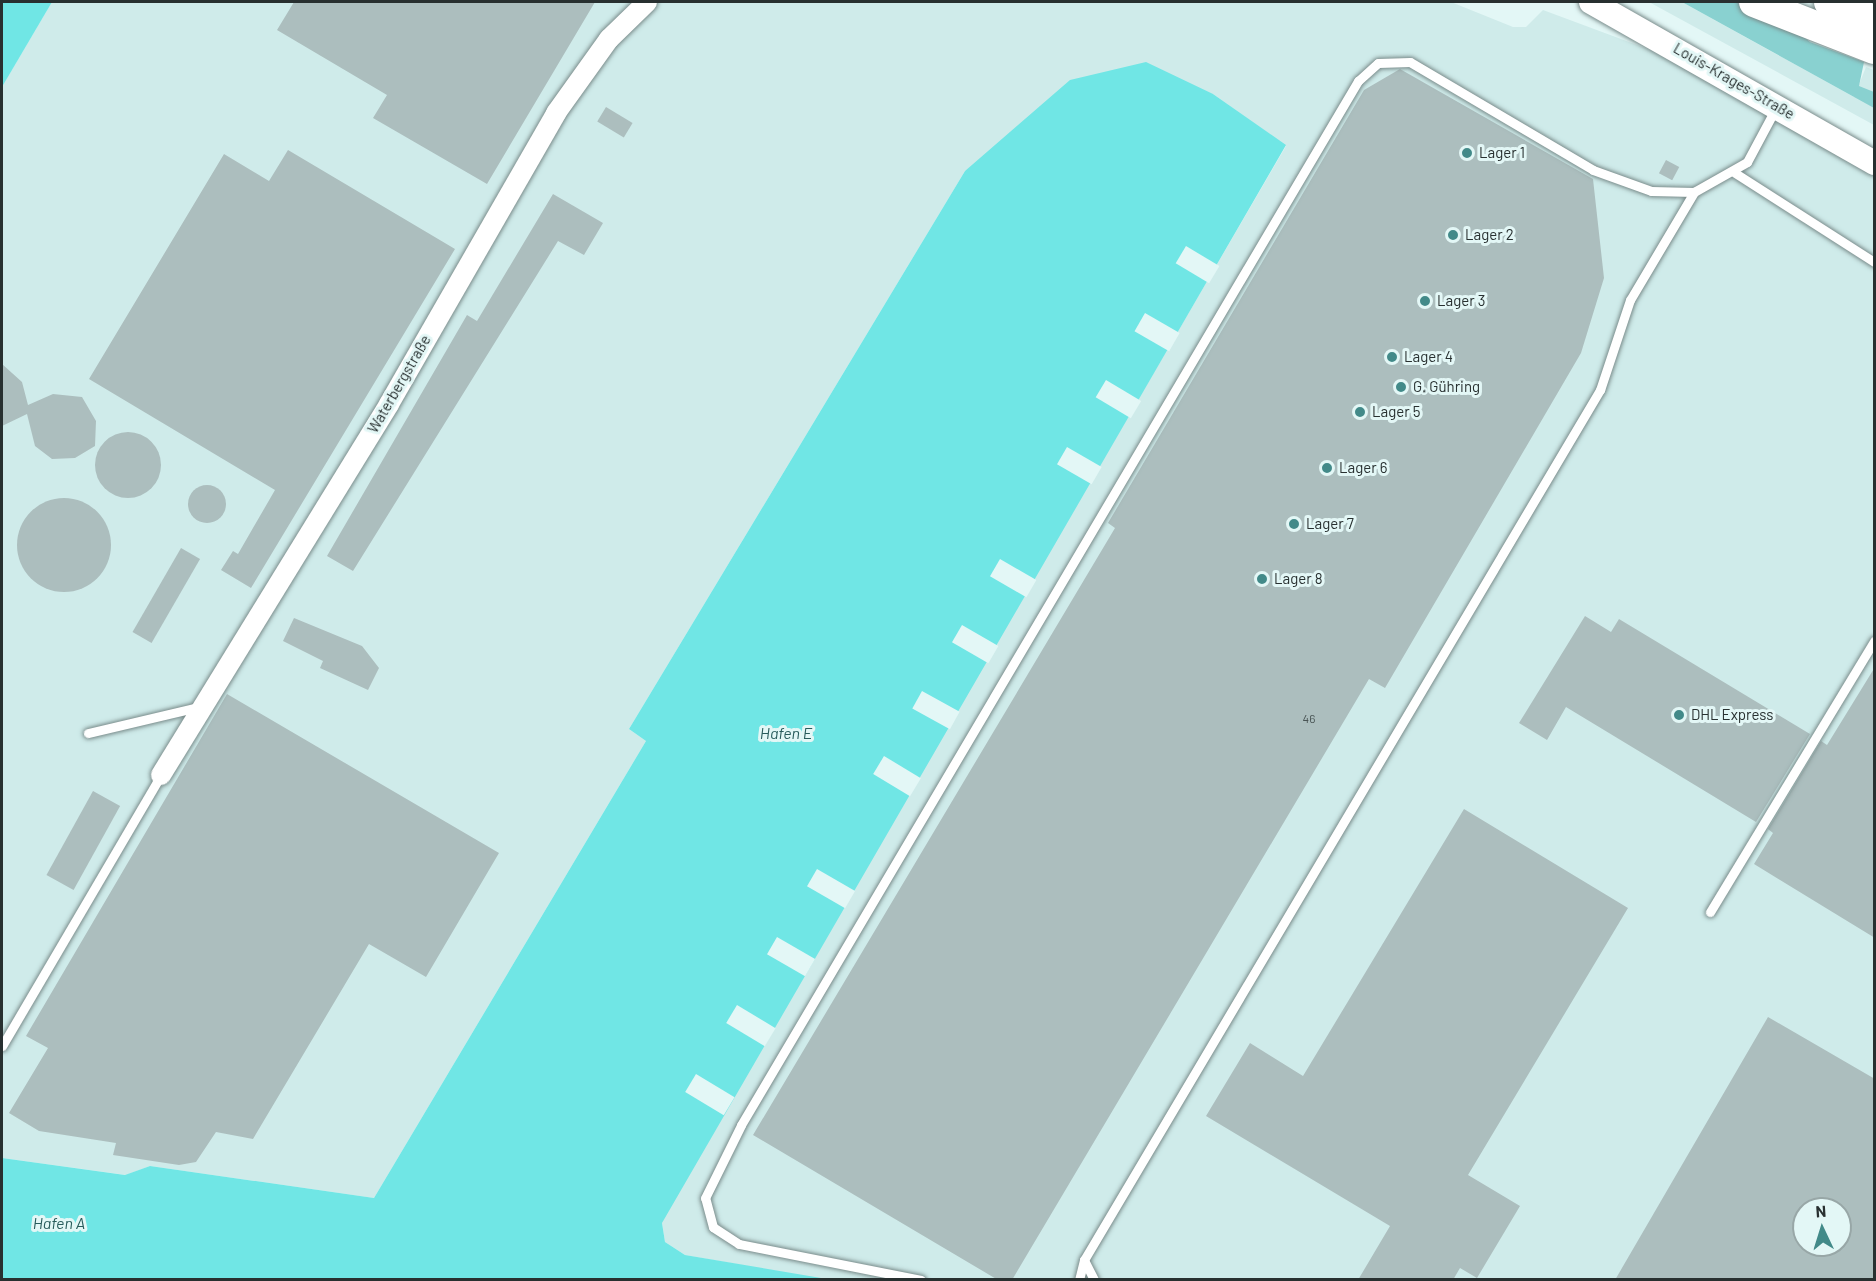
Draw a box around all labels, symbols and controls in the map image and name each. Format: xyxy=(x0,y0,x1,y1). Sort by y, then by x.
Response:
street label: Louis-Krages-Straße xyxy=(1670,39,1798,123)
place label: Lager 1 xyxy=(1479,144,1525,162)
marker: Lager 1 xyxy=(1460,146,1474,160)
place label: Lager 2 xyxy=(1465,226,1514,244)
marker: Lager 2 xyxy=(1446,228,1460,242)
place label: Lager 3 xyxy=(1437,292,1485,310)
marker: Lager 3 xyxy=(1418,294,1432,308)
street label: Waterbergstraße xyxy=(364,332,434,436)
place label: Lager 4 xyxy=(1404,348,1453,366)
marker: Lager 4 xyxy=(1385,350,1399,364)
place label: G. Gühring xyxy=(1413,378,1480,396)
marker: G. Gühring xyxy=(1394,380,1408,394)
place label: Lager 5 xyxy=(1372,403,1420,421)
marker: Lager 5 xyxy=(1353,405,1367,419)
place label: Lager 6 xyxy=(1339,459,1387,477)
marker: Lager 6 xyxy=(1320,461,1334,475)
place label: Lager 7 xyxy=(1306,515,1354,533)
marker: Lager 7 xyxy=(1287,517,1301,531)
place label: Lager 8 xyxy=(1274,570,1322,588)
marker: Lager 8 xyxy=(1255,572,1269,586)
place label: DHL Express xyxy=(1691,706,1774,724)
marker: DHL Express xyxy=(1672,708,1686,722)
house number: 46 xyxy=(1303,712,1315,726)
water label: Hafen E xyxy=(760,723,812,743)
north arrow xyxy=(1792,1197,1852,1257)
text: N xyxy=(1815,1201,1827,1220)
water label: Hafen A xyxy=(33,1213,85,1233)

